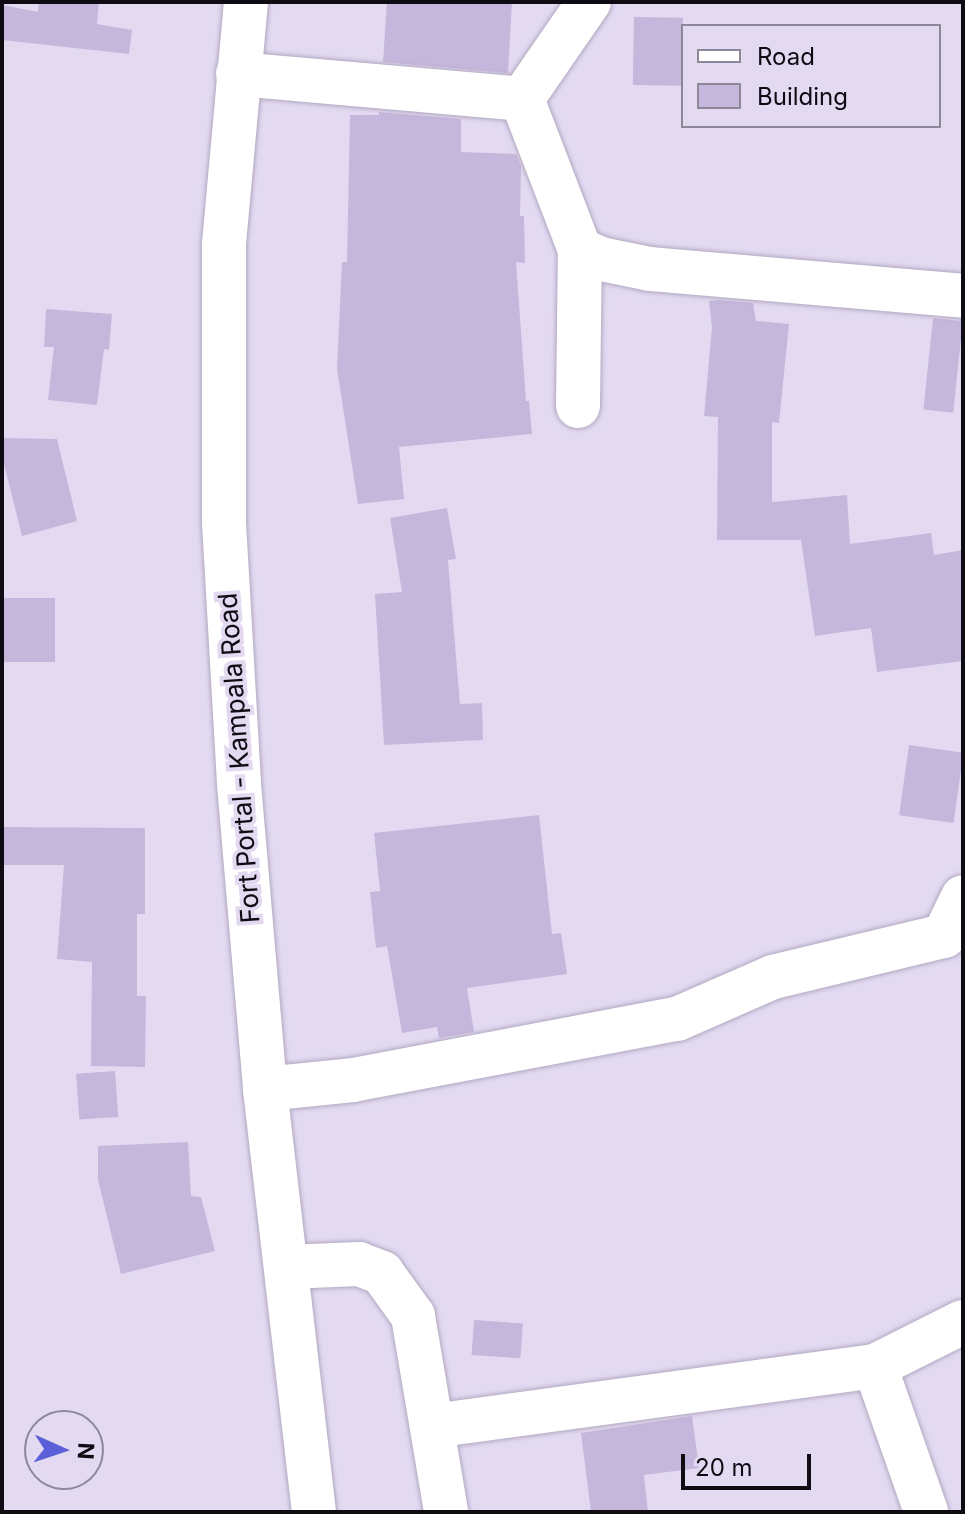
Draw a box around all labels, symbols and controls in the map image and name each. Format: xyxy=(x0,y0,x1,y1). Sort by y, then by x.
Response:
legend xyxy=(681,24,941,128)
text: Road xyxy=(757,42,815,71)
text: Building xyxy=(757,82,848,111)
street label: Fort Portal - Kampala Road xyxy=(212,592,266,924)
north arrow xyxy=(24,1410,104,1490)
scale bar xyxy=(685,1438,815,1488)
text: N xyxy=(73,1442,99,1460)
text: 20 m xyxy=(695,1453,753,1482)

